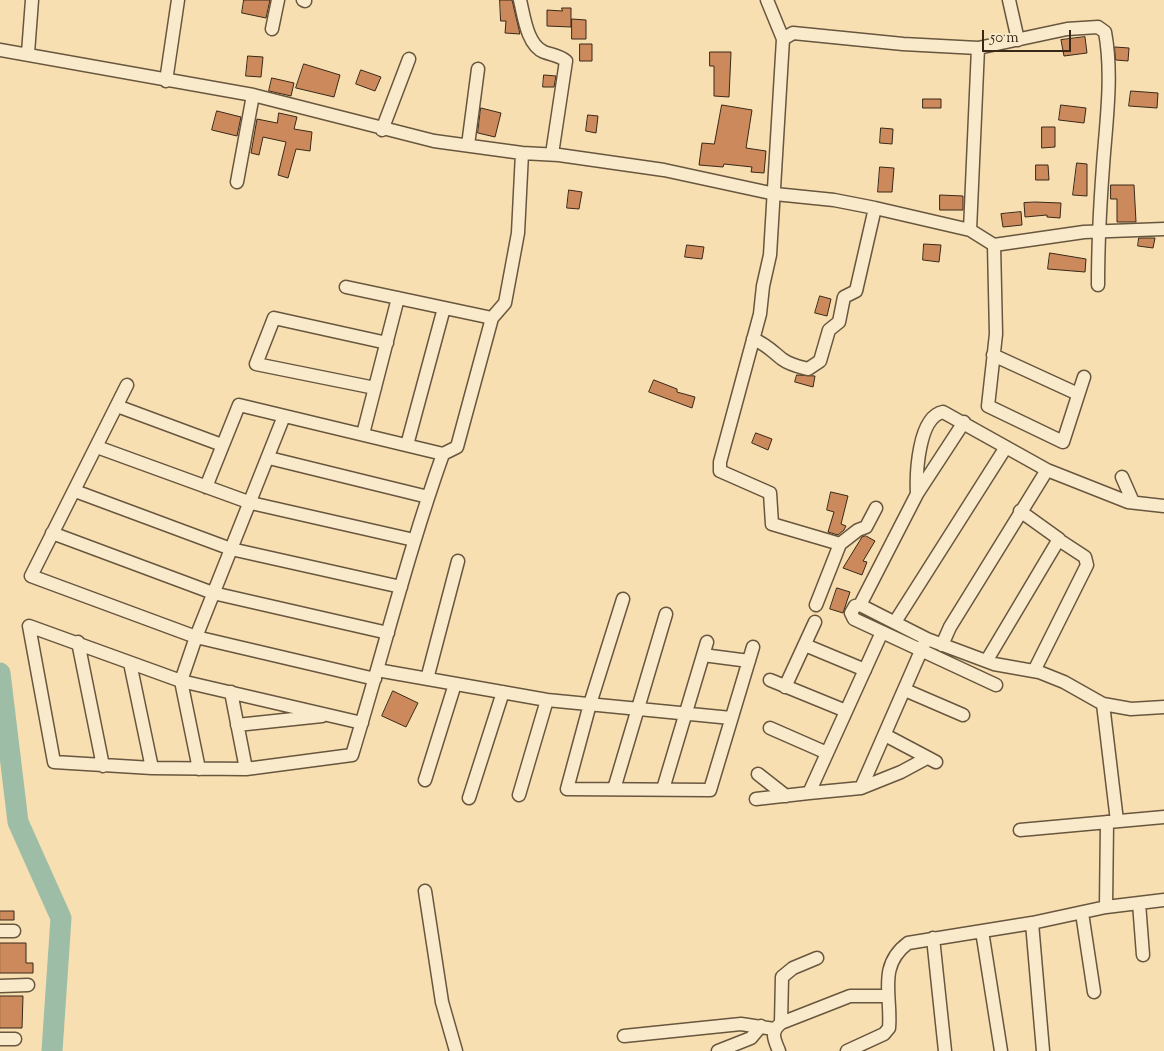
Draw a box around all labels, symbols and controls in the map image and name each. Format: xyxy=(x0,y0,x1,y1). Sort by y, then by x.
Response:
scale bar xyxy=(984,20,1073,52)
text: 50 m xyxy=(990,28,1019,49)

